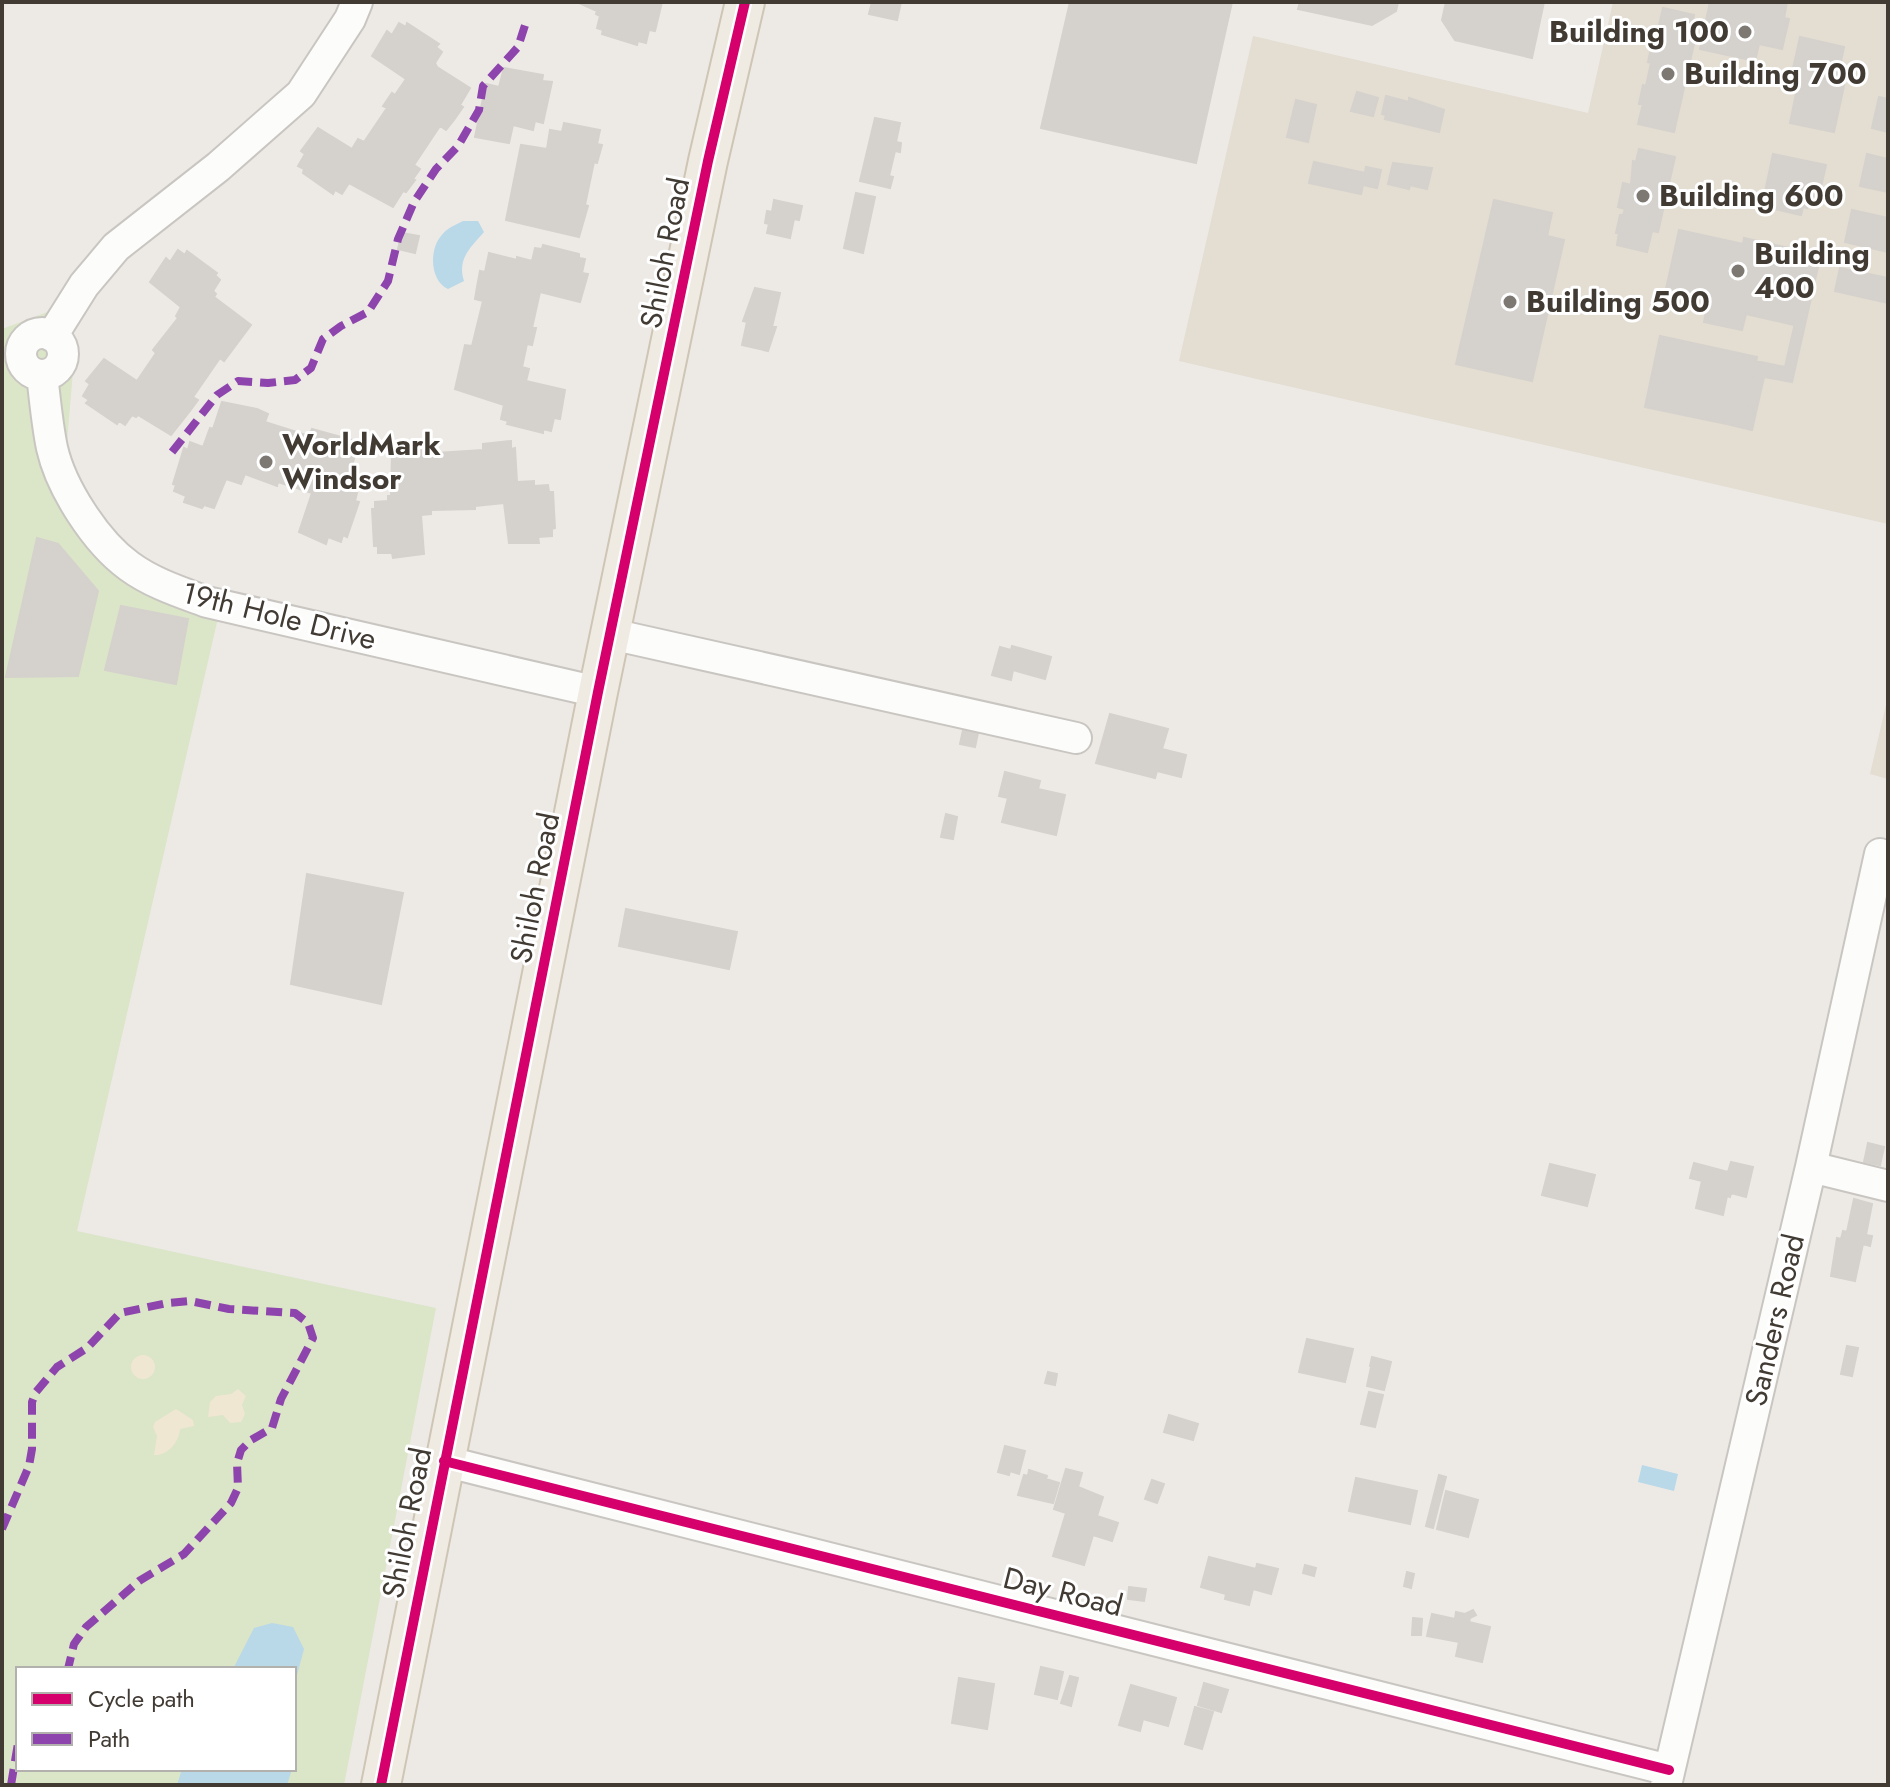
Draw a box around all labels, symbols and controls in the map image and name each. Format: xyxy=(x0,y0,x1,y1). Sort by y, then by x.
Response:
place label: Building 100 xyxy=(1549,10,1729,53)
marker: Building 100 xyxy=(1736,23,1754,41)
place label: Building 700 xyxy=(1684,52,1867,95)
marker: Building 700 xyxy=(1659,65,1677,83)
street label: Shiloh Road xyxy=(629,174,700,332)
place label: Building 600 xyxy=(1659,174,1844,217)
marker: Building 600 xyxy=(1634,187,1652,205)
place label: Building 400 xyxy=(1754,232,1870,309)
marker: Building 400 xyxy=(1729,262,1747,280)
place label: Building 500 xyxy=(1526,280,1710,323)
marker: Building 500 xyxy=(1501,293,1519,311)
place label: WorldMark Windsor xyxy=(282,423,441,500)
marker: WorldMark Windsor xyxy=(257,453,275,471)
street label: 19th Hole Drive xyxy=(178,571,381,660)
street label: Shiloh Road xyxy=(499,809,570,967)
street label: Sanders Road xyxy=(1734,1230,1815,1410)
street label: Shiloh Road xyxy=(371,1444,442,1602)
street label: Day Road xyxy=(999,1556,1127,1627)
legend xyxy=(16,1667,296,1771)
text: Cycle path xyxy=(88,1681,195,1716)
text: Path xyxy=(88,1721,130,1756)

